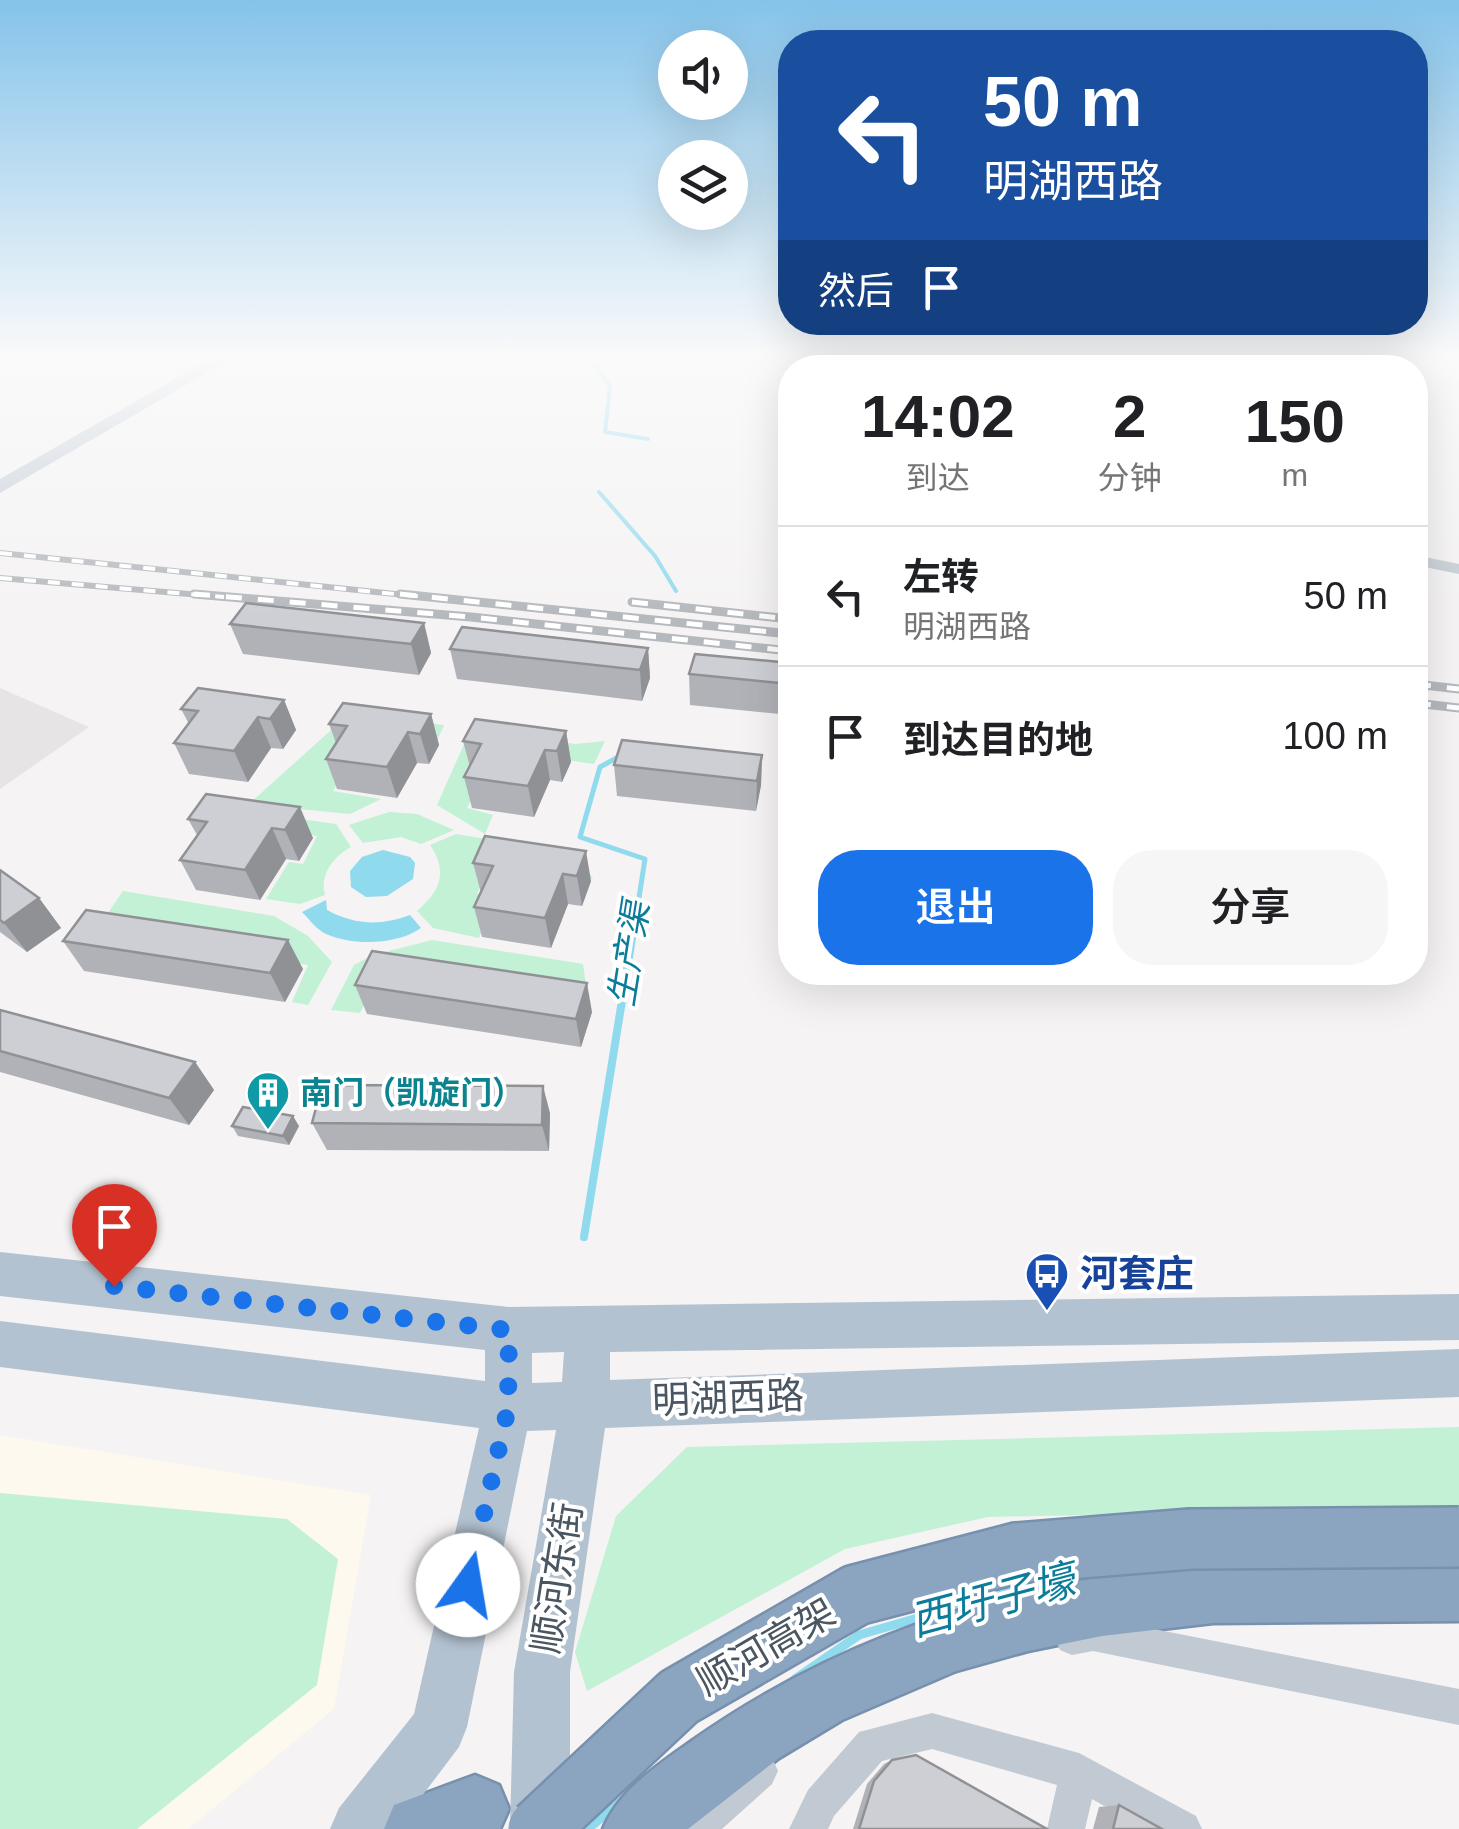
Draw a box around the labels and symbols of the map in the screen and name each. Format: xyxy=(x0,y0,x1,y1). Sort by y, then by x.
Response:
water label: 生产渠 xyxy=(601,894,657,1009)
building icon: 南门（凯旋门） xyxy=(245,1070,291,1131)
place label: 南门（凯旋门） xyxy=(300,1075,524,1111)
pin xyxy=(72,1184,157,1287)
bus stop icon: 河套庄 xyxy=(1024,1251,1070,1312)
place label: 河套庄 xyxy=(1080,1253,1194,1295)
street label: 明湖西路 xyxy=(651,1374,805,1422)
street label: 顺河东街 xyxy=(524,1500,590,1656)
position arrow xyxy=(416,1533,520,1637)
water label: 西圩子壕 xyxy=(905,1554,1086,1645)
street label: 顺河高架 xyxy=(690,1591,842,1703)

